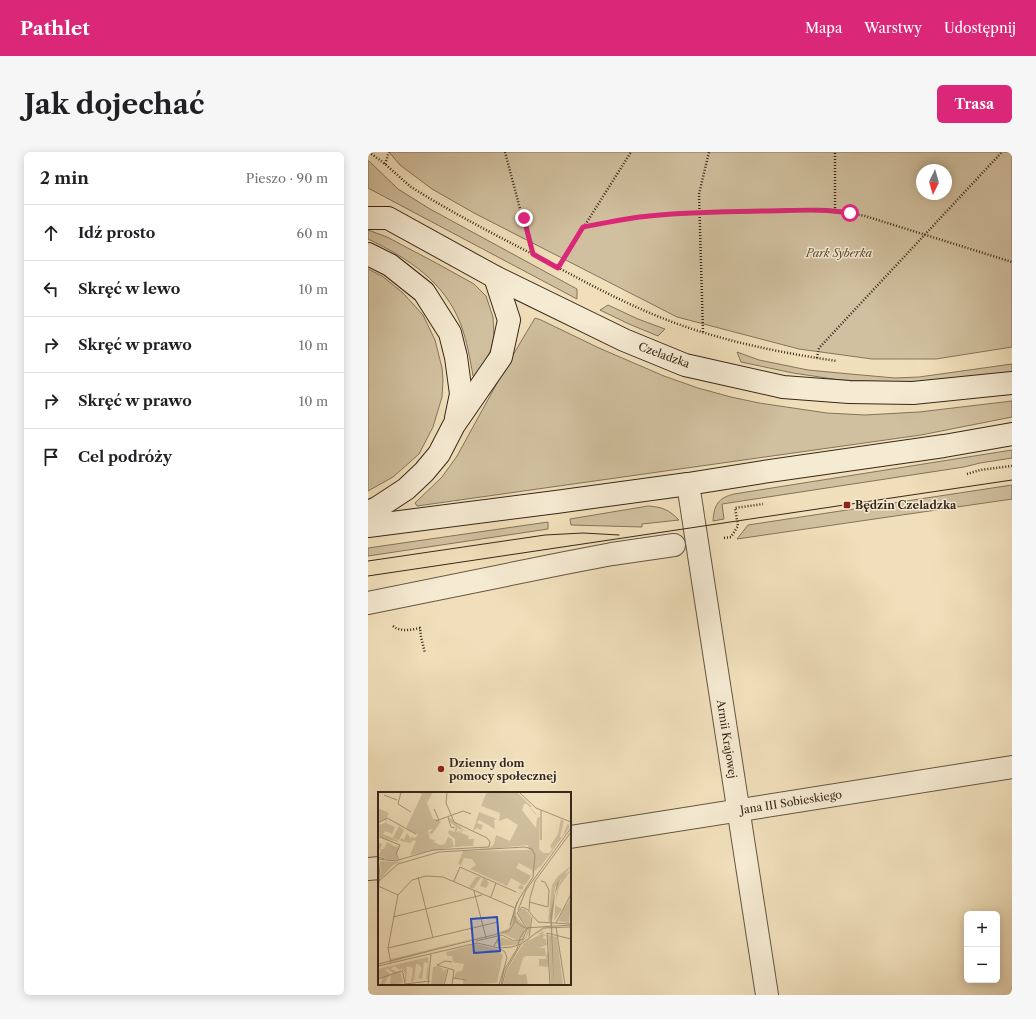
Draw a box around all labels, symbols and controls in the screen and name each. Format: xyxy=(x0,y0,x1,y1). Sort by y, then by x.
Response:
text: Pathlet xyxy=(20,17,90,40)
text: Mapa xyxy=(805,19,842,37)
text: Warstwy xyxy=(864,19,922,37)
text: Udostępnij xyxy=(944,19,1016,37)
button: Trasa xyxy=(937,85,1012,123)
text: Jak dojechać xyxy=(24,87,204,121)
north arrow xyxy=(916,164,952,200)
text: 2 min xyxy=(40,168,89,188)
text: Pieszo · 90 m xyxy=(246,170,328,186)
route start xyxy=(841,204,859,222)
route end xyxy=(515,209,533,227)
icon: ahead xyxy=(40,222,62,244)
text: Idź prosto xyxy=(78,223,155,242)
text: 60 m xyxy=(297,225,328,241)
park label: Park Syberka xyxy=(805,246,872,260)
icon: left xyxy=(40,278,62,300)
text: Skręć w lewo xyxy=(78,279,180,298)
text: 10 m xyxy=(299,281,328,297)
icon: right xyxy=(40,334,62,356)
text: Skręć w prawo xyxy=(78,335,192,354)
text: 10 m xyxy=(299,337,328,353)
street label: Czeladzka xyxy=(636,339,692,371)
icon: right xyxy=(40,390,62,412)
text: Skręć w prawo xyxy=(78,391,192,410)
text: 10 m xyxy=(299,393,328,409)
icon: arrive xyxy=(40,446,62,468)
text: Cel podróży xyxy=(78,447,172,466)
place label: Będzin Czeladzka xyxy=(855,498,957,512)
marker: Będzin Czeladzka xyxy=(842,500,852,510)
street label: Armii Krajowej xyxy=(714,698,740,779)
place label: Dzienny dom pomocy społecznej xyxy=(449,756,557,783)
marker: Dzienny dom pomocy społecznej xyxy=(436,764,446,774)
street label: Jana III Sobieskiego xyxy=(737,787,843,817)
inset map xyxy=(378,792,571,985)
map controls xyxy=(964,911,1000,983)
button: + xyxy=(964,911,1000,947)
button: − xyxy=(964,947,1000,983)

